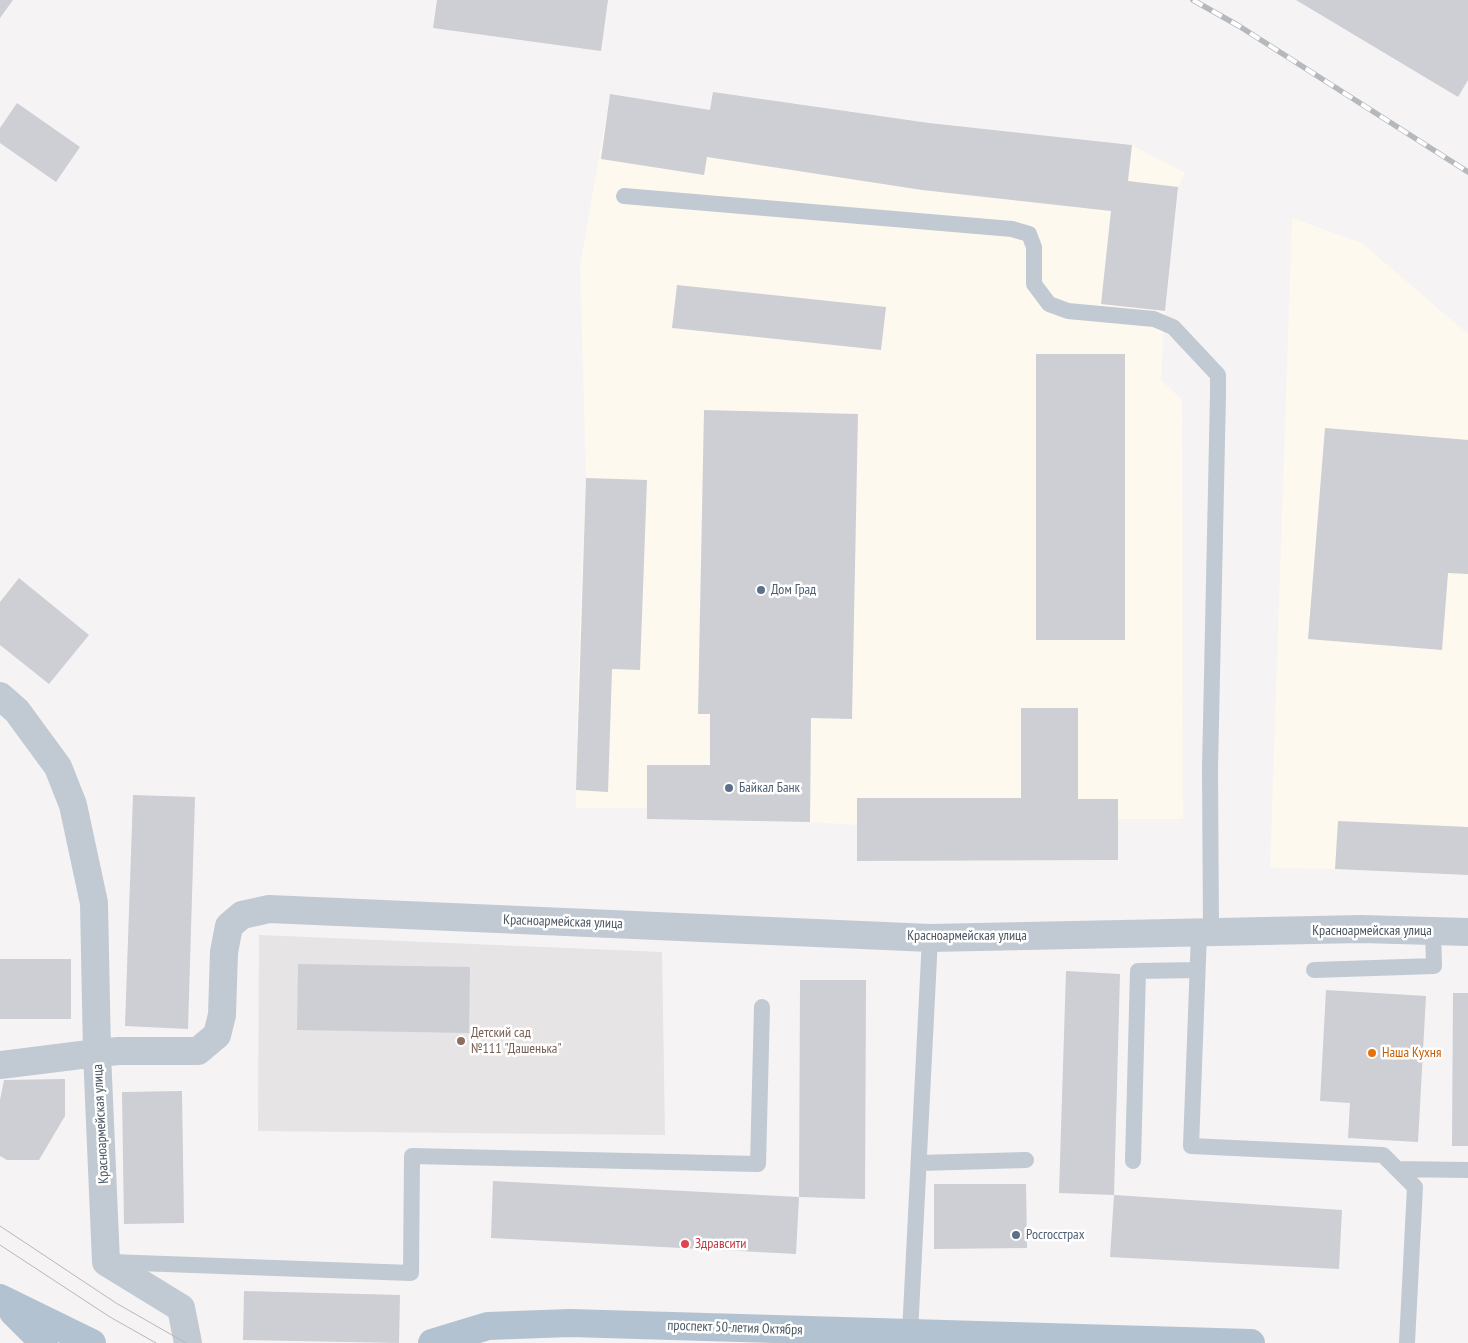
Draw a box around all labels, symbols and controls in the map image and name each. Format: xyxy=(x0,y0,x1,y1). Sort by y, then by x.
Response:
place label: Дом Град xyxy=(771,582,816,598)
marker: Дом Град xyxy=(755,584,767,596)
place label: Байкал Банк xyxy=(739,780,800,796)
marker: Байкал Банк xyxy=(723,782,735,794)
street label: Красноармейская улица xyxy=(503,912,623,932)
street label: Красноармейская улица xyxy=(1312,923,1432,939)
street label: Красноармейская улица xyxy=(907,928,1027,944)
place label: Детский сад №111 "Дашенька" xyxy=(471,1025,561,1058)
marker: Детский сад №111 "Дашенька" xyxy=(455,1035,467,1047)
place label: Наша Кухня xyxy=(1382,1045,1441,1061)
marker: Наша Кухня xyxy=(1366,1047,1378,1059)
street label: Красноармейская улица xyxy=(89,1064,113,1184)
place label: Росгосстрах xyxy=(1026,1227,1084,1243)
marker: Росгосстрах xyxy=(1010,1229,1022,1241)
place label: Здравсити xyxy=(695,1236,746,1252)
marker: Здравсити xyxy=(679,1238,691,1250)
street label: проспект 50-летия Октября xyxy=(667,1317,803,1339)

